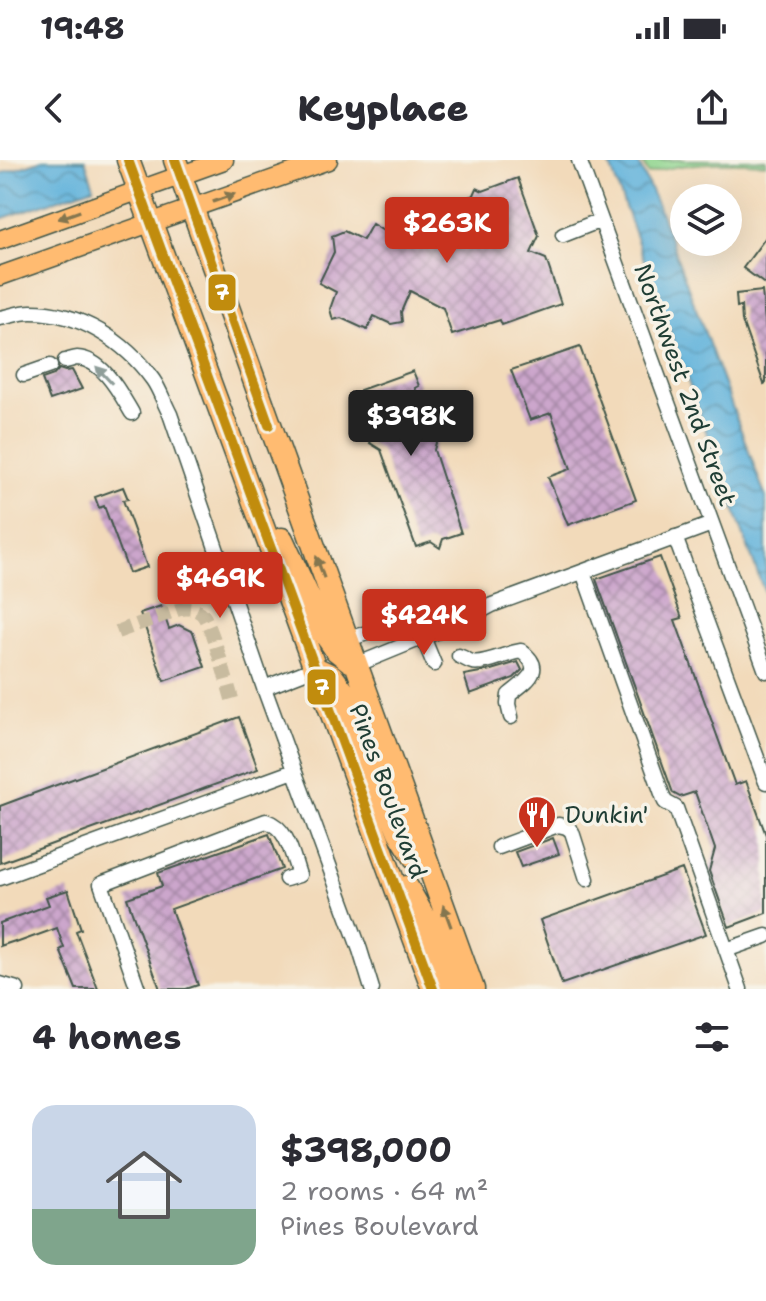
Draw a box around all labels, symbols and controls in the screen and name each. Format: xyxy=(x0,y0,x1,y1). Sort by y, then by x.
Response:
text: 19:48 xyxy=(40,8,125,49)
text: Keyplace xyxy=(297,84,469,133)
icon: back xyxy=(32,86,76,130)
icon: share xyxy=(690,86,734,130)
map controls xyxy=(670,184,742,256)
button: layers xyxy=(670,184,742,256)
one-way arrow xyxy=(213,191,237,203)
pin: $263K xyxy=(391,197,503,265)
text: $263K xyxy=(403,205,491,240)
one-way arrow xyxy=(57,209,81,222)
street label: Northwest 2nd Street xyxy=(626,259,744,511)
line badge: 7 xyxy=(207,273,237,312)
text: 7 xyxy=(214,278,230,307)
one-way arrow xyxy=(96,366,114,385)
pin: $398K xyxy=(355,390,467,458)
text: $398K xyxy=(366,398,456,433)
pin: $469K xyxy=(164,552,276,620)
one-way arrow xyxy=(313,555,326,579)
text: $469K xyxy=(176,560,264,595)
pin: $424K xyxy=(368,589,480,657)
text: $424K xyxy=(380,597,468,632)
line badge: 7 xyxy=(306,668,337,706)
text: 7 xyxy=(314,673,330,702)
street label: Pines Boulevard xyxy=(342,699,434,883)
restaurant icon: Dunkin' xyxy=(516,794,558,849)
place label: Dunkin' xyxy=(565,799,648,831)
one-way arrow xyxy=(440,903,452,927)
text: 4 homes xyxy=(32,1014,181,1060)
icon: filters xyxy=(690,1015,734,1059)
text: $398,000 xyxy=(280,1127,452,1173)
icon: home xyxy=(96,1137,192,1233)
text: 2 rooms · 64 m² xyxy=(280,1173,488,1208)
text: Pines Boulevard xyxy=(280,1208,479,1243)

